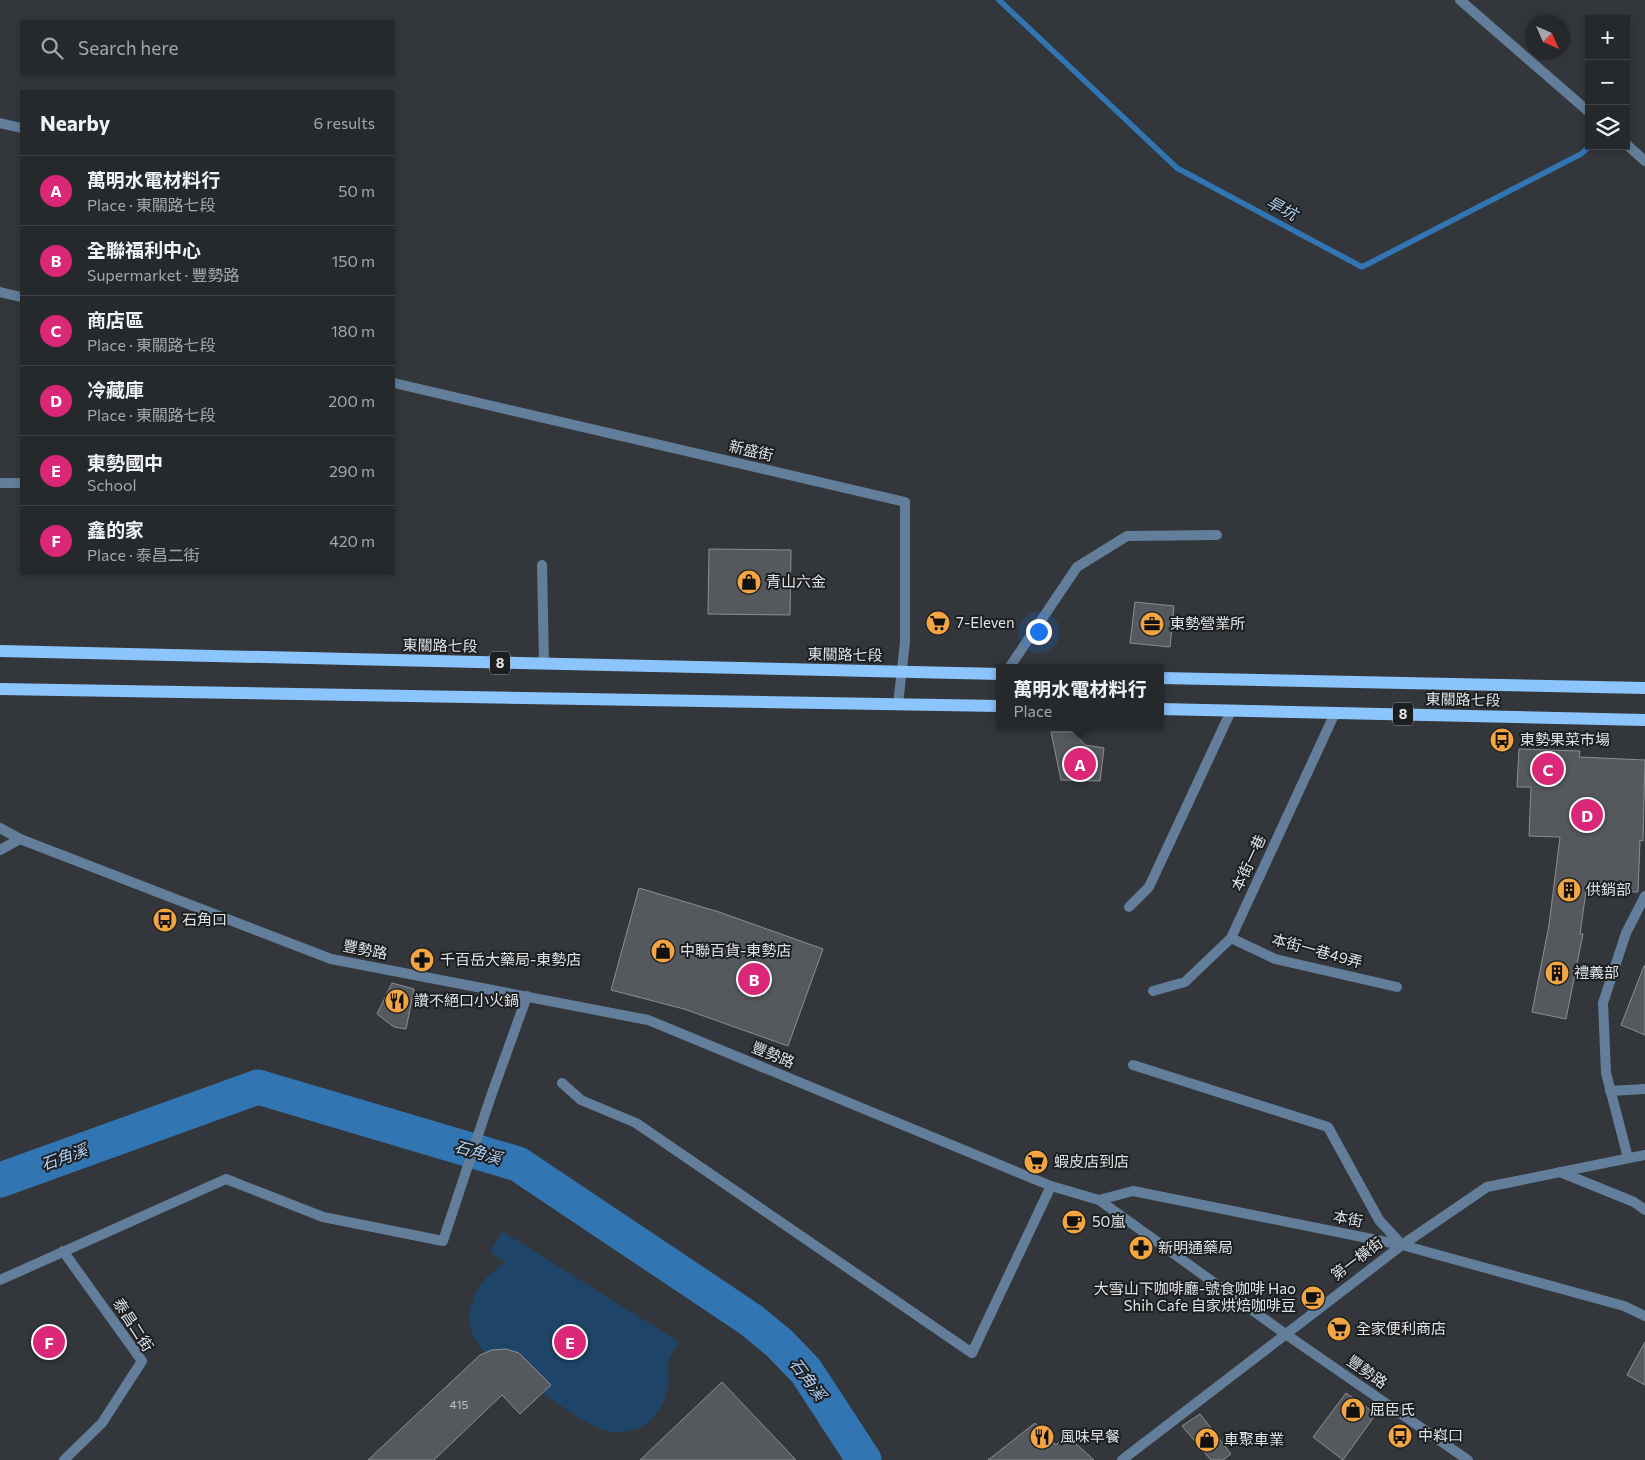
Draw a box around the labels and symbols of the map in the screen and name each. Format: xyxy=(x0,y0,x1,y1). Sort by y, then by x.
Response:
north arrow xyxy=(1525,15,1570,60)
water label: 旱坑 xyxy=(1264,192,1303,224)
street label: 新盛街 xyxy=(727,436,775,464)
shop icon: 青山六金 xyxy=(736,569,762,595)
place label: 青山六金 xyxy=(766,572,826,590)
supermarket icon: 7-Eleven xyxy=(925,610,951,636)
office icon: 東勢營業所 xyxy=(1139,611,1165,637)
place label: 7-Eleven xyxy=(956,613,1015,631)
place label: 東勢營業所 xyxy=(1170,614,1245,632)
your location xyxy=(1026,619,1052,645)
street label: 東關路七段 xyxy=(402,635,478,655)
street label: 東關路七段 xyxy=(807,644,883,664)
road number: 8 xyxy=(490,651,510,674)
street label: 東關路七段 xyxy=(1425,689,1501,709)
road number: 8 xyxy=(1393,702,1413,726)
bus stop icon: 東勢果菜市場 xyxy=(1489,727,1515,753)
place label: 東勢果菜市場 xyxy=(1520,730,1610,748)
pin: A xyxy=(1064,745,1096,783)
pin: C xyxy=(1532,750,1564,788)
pin: D xyxy=(1571,796,1603,834)
street label: 本街一巷 xyxy=(1227,832,1269,894)
building icon: 供銷部 xyxy=(1556,877,1582,903)
place label: 供銷部 xyxy=(1586,880,1631,898)
bus stop icon: 石角口 xyxy=(152,907,178,933)
place label: 石角口 xyxy=(182,910,227,928)
street label: 本街一巷49弄 xyxy=(1270,929,1365,971)
street label: 豐勢路 xyxy=(341,936,389,962)
shop icon: 中聯百貨-東勢店 xyxy=(650,938,676,964)
place label: 中聯百貨-東勢店 xyxy=(680,941,791,959)
pharmacy icon: 千百岳大藥局-東勢店 xyxy=(409,947,435,973)
place label: 千百岳大藥局-東勢店 xyxy=(440,950,581,968)
pin: B xyxy=(738,960,770,998)
building icon: 禮義部 xyxy=(1544,960,1570,986)
place label: 禮義部 xyxy=(1574,963,1619,981)
restaurant icon: 讚不絕口小火鍋 xyxy=(384,988,410,1014)
place label: 讚不絕口小火鍋 xyxy=(414,991,519,1009)
street label: 豐勢路 xyxy=(749,1037,798,1071)
water label: 石角溪 xyxy=(452,1136,506,1168)
water label: 石角溪 xyxy=(38,1139,92,1174)
supermarket icon: 蝦皮店到店 xyxy=(1023,1149,1049,1175)
place label: 蝦皮店到店 xyxy=(1054,1152,1129,1170)
street label: 本街 xyxy=(1332,1206,1365,1230)
cafe icon: 50嵐 xyxy=(1061,1209,1087,1235)
place label: 50嵐 xyxy=(1092,1212,1125,1230)
street label: 第一橫街 xyxy=(1327,1233,1386,1283)
pharmacy icon: 新明通藥局 xyxy=(1128,1235,1154,1261)
place label: 新明通藥局 xyxy=(1158,1238,1233,1256)
place label: 大雪山下咖啡廳-號食咖啡 Hao Shih Cafe 自家烘焙咖啡豆 xyxy=(1094,1279,1296,1314)
cafe icon: 大雪山下咖啡廳-號食咖啡 Hao Shih Cafe 自家烘焙咖啡豆 xyxy=(1300,1285,1326,1311)
street label: 泰昌二街 xyxy=(110,1294,158,1355)
supermarket icon: 全家便利商店 xyxy=(1326,1316,1352,1342)
place label: 全家便利商店 xyxy=(1356,1319,1446,1337)
pin: F xyxy=(33,1323,65,1361)
pin: E xyxy=(554,1323,586,1361)
street label: 豐勢路 xyxy=(1344,1351,1391,1391)
water label: 石角溪 xyxy=(786,1354,832,1405)
house number: 415 xyxy=(450,1397,469,1411)
shop icon: 屈臣氏 xyxy=(1340,1397,1366,1423)
place label: 屈臣氏 xyxy=(1370,1400,1415,1418)
bus stop icon: 中嵙口 xyxy=(1387,1423,1413,1449)
restaurant icon: 風味早餐 xyxy=(1029,1424,1055,1450)
place label: 中嵙口 xyxy=(1418,1426,1463,1444)
place label: 風味早餐 xyxy=(1060,1427,1120,1445)
shop icon: 車聚車業 xyxy=(1194,1427,1220,1453)
place label: 車聚車業 xyxy=(1224,1430,1284,1448)

